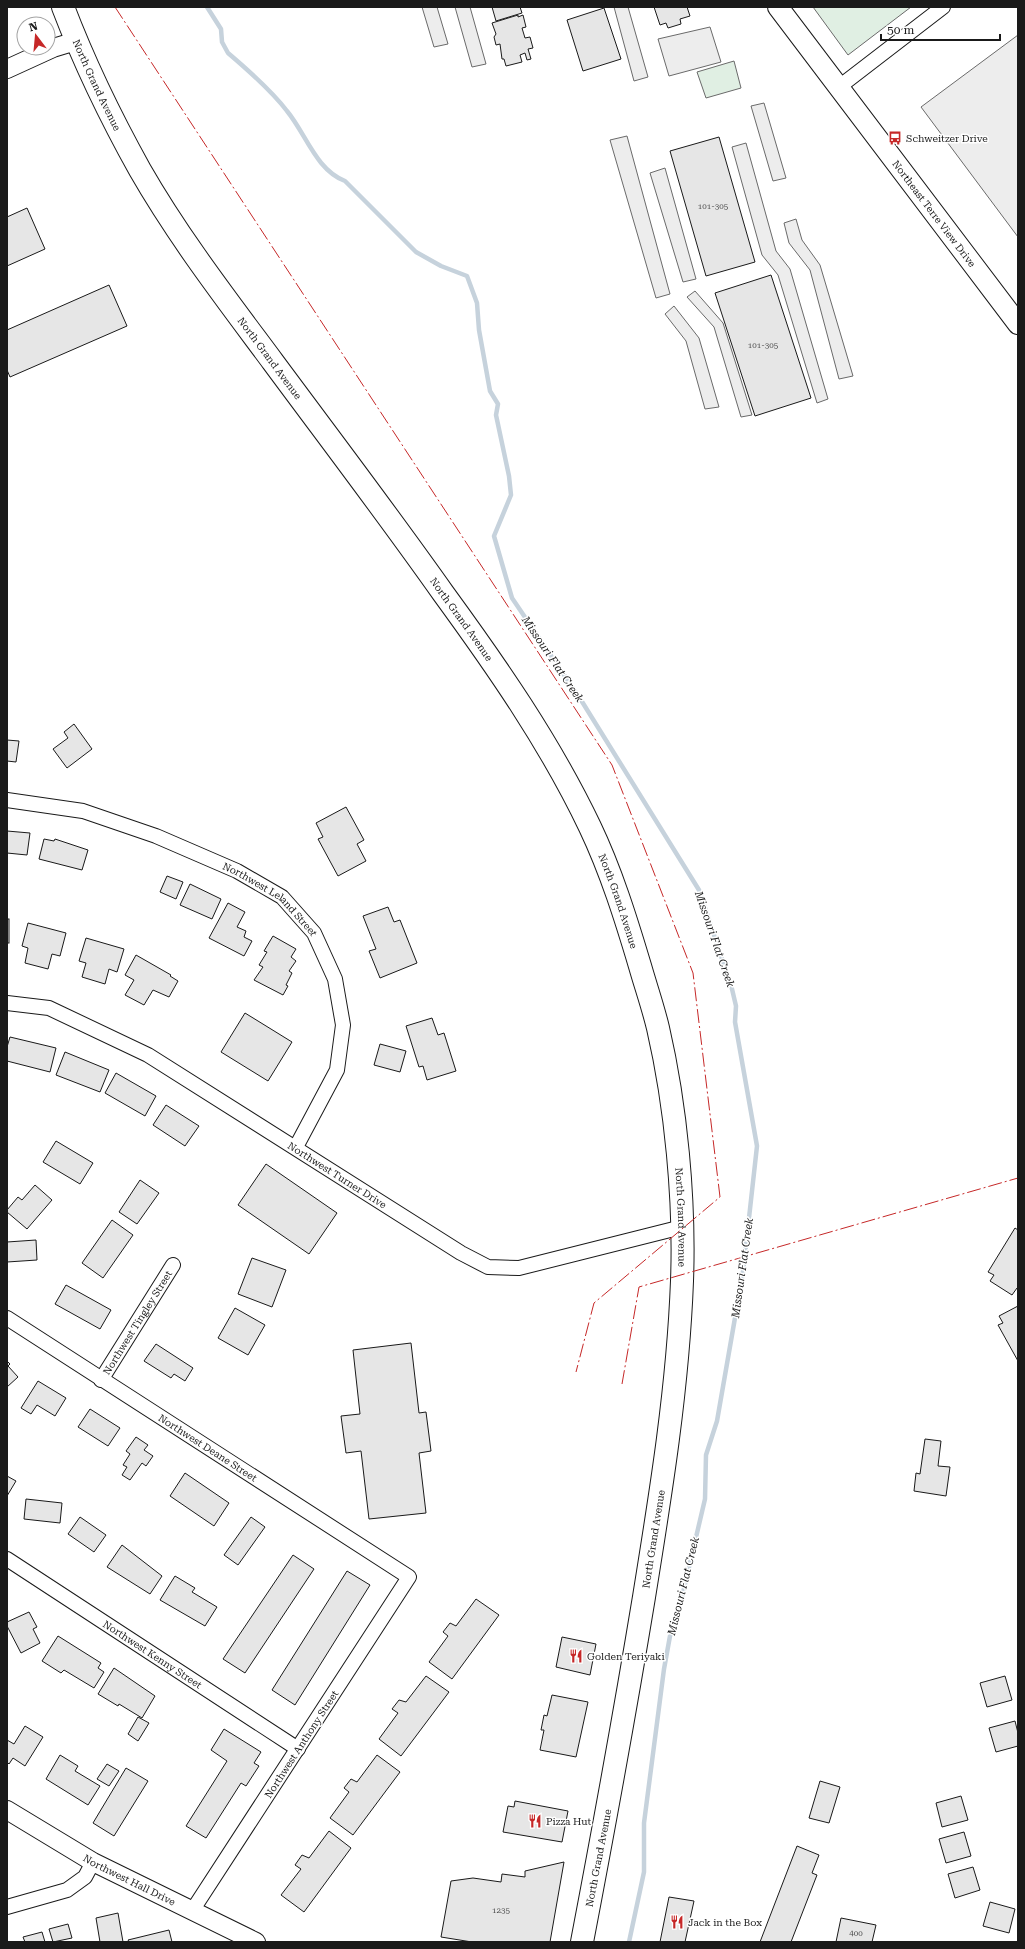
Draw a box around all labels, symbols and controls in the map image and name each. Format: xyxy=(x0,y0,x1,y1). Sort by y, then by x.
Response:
north arrow xyxy=(16,16,56,56)
scale bar xyxy=(881,16,1000,42)
text: N xyxy=(28,19,40,34)
text: 50 m xyxy=(887,23,914,37)
street label: North Grand Avenue xyxy=(71,38,123,133)
bus stop icon: Schweitzer Drive xyxy=(887,130,903,146)
place label: Schweitzer Drive xyxy=(906,133,988,144)
street label: Northeast Terre View Drive xyxy=(890,158,978,270)
house number: 101-305 xyxy=(698,202,729,211)
street label: North Grand Avenue xyxy=(235,315,304,402)
house number: 101-305 xyxy=(748,341,779,350)
street label: North Grand Avenue xyxy=(428,576,495,663)
water label: Missouri Flat Creek xyxy=(518,613,586,705)
street label: North Grand Avenue xyxy=(596,852,640,950)
street label: Northwest Leland Street xyxy=(221,861,320,938)
water label: Missouri Flat Creek xyxy=(692,888,737,989)
street label: Northwest Turner Drive xyxy=(286,1140,389,1211)
street label: North Grand Avenue xyxy=(673,1167,688,1268)
water label: Missouri Flat Creek xyxy=(729,1217,756,1320)
street label: Northwest Tingley Street xyxy=(101,1268,174,1377)
street label: Northwest Deane Street xyxy=(156,1412,259,1484)
street label: North Grand Avenue xyxy=(640,1489,667,1589)
water label: Missouri Flat Creek xyxy=(665,1536,702,1638)
street label: Northwest Kenny Street xyxy=(101,1618,204,1691)
restaurant icon: Golden Teriyaki xyxy=(568,1648,584,1664)
place label: Golden Teriyaki xyxy=(587,1651,665,1662)
street label: Northwest Anthony Street xyxy=(262,1688,341,1800)
street label: North Grand Avenue xyxy=(584,1808,613,1908)
restaurant icon: Pizza Hut xyxy=(527,1813,543,1829)
place label: Pizza Hut xyxy=(546,1816,592,1827)
street label: Northwest Hall Drive xyxy=(81,1852,178,1908)
house number: 1235 xyxy=(492,1906,510,1915)
restaurant icon: Jack in the Box xyxy=(669,1914,685,1930)
place label: Jack in the Box xyxy=(688,1917,762,1928)
house number: 400 xyxy=(849,1929,863,1938)

